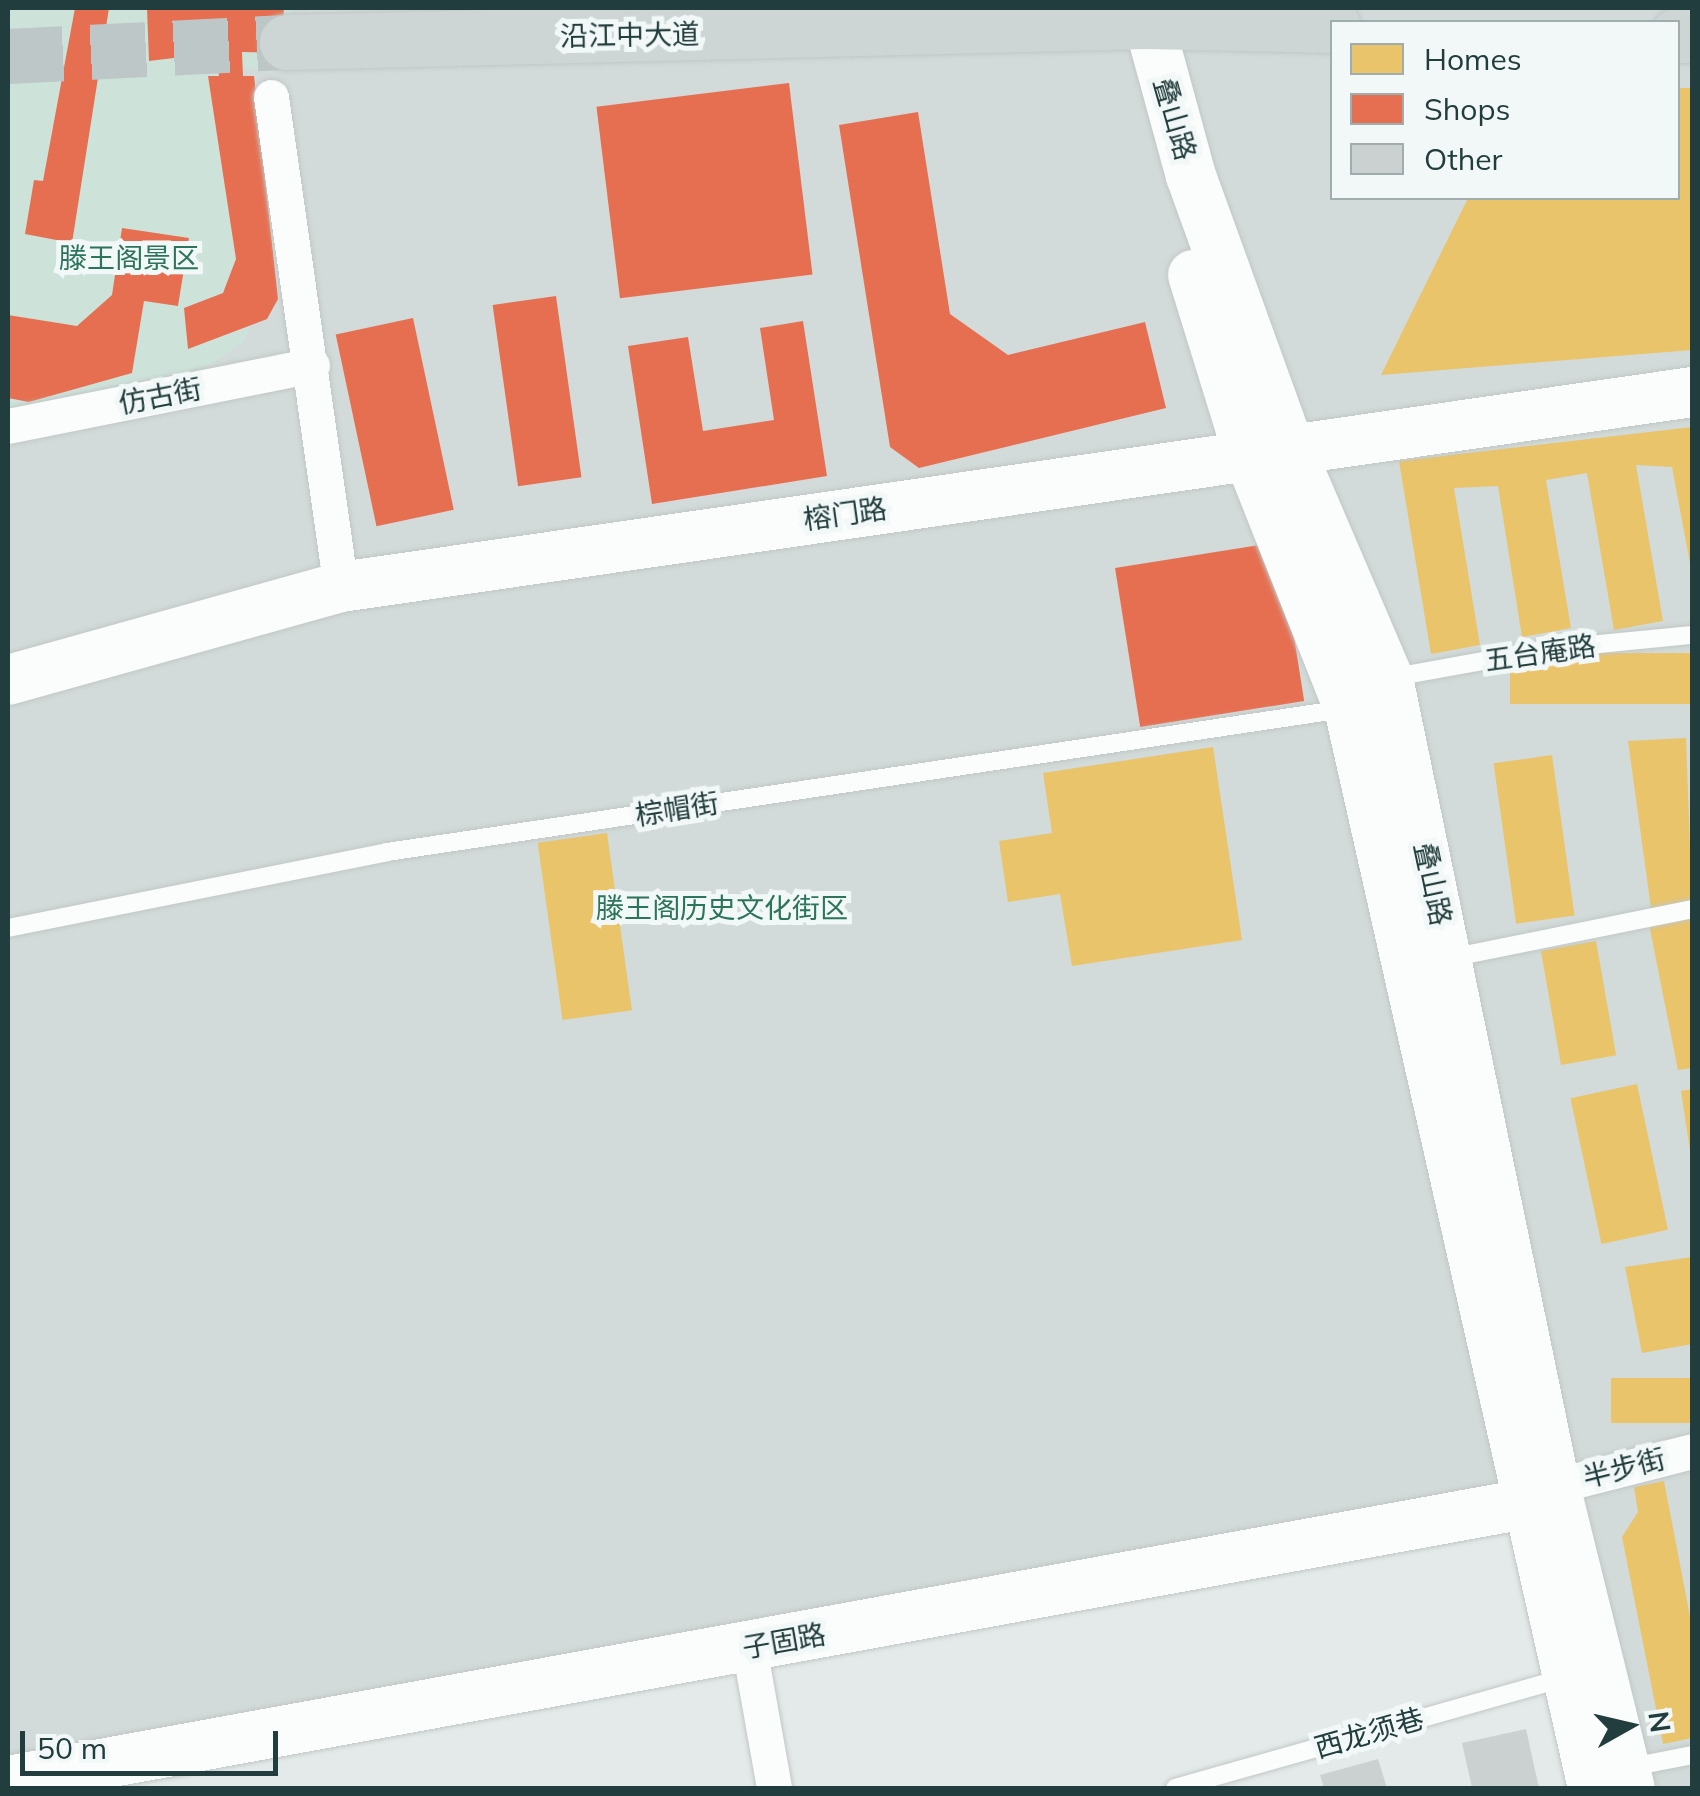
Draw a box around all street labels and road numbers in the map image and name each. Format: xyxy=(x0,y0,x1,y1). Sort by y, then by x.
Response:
street label: 沿江中大道 xyxy=(560,17,700,53)
street label: 叠山路 xyxy=(1147,74,1203,164)
street label: 仿古街 xyxy=(116,371,204,421)
street label: 榕门路 xyxy=(801,492,889,536)
street label: 五台庵路 xyxy=(1482,629,1598,677)
street label: 棕帽街 xyxy=(633,786,721,832)
street label: 叠山路 xyxy=(1408,839,1458,929)
street label: 半步街 xyxy=(1579,1442,1669,1494)
street label: 子固路 xyxy=(740,1617,828,1665)
street label: 西龙须巷 xyxy=(1311,1701,1427,1765)

